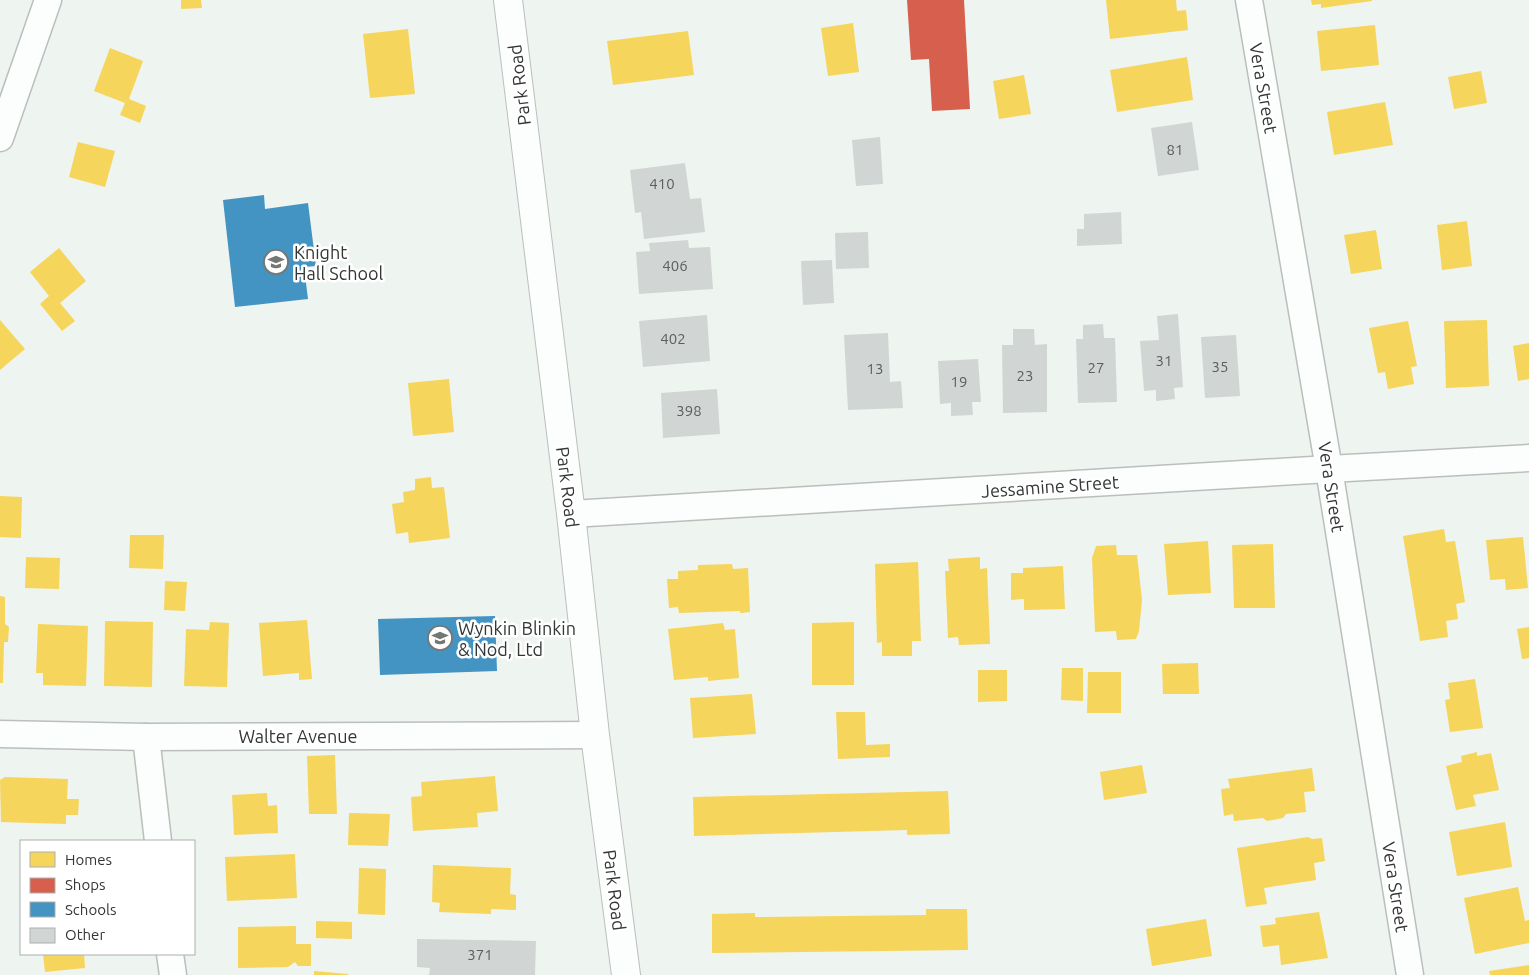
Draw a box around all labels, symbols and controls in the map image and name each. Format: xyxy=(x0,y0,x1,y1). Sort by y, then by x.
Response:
street label: Vera Street xyxy=(1246,41,1282,135)
street label: Park Road xyxy=(504,43,534,127)
house number: 81 xyxy=(1167,141,1183,158)
house number: 410 xyxy=(649,175,675,192)
place label: Knight Hall School xyxy=(294,242,383,283)
school or university icon: Knight Hall School xyxy=(263,249,289,275)
house number: 406 xyxy=(662,257,688,274)
house number: 402 xyxy=(660,330,686,347)
house number: 31 xyxy=(1156,352,1172,369)
house number: 35 xyxy=(1212,358,1228,375)
house number: 27 xyxy=(1088,359,1104,376)
house number: 13 xyxy=(867,360,883,377)
house number: 23 xyxy=(1017,367,1033,384)
house number: 19 xyxy=(951,373,967,390)
house number: 398 xyxy=(676,402,702,419)
street label: Vera Street xyxy=(1315,440,1349,534)
street label: Park Road xyxy=(553,445,583,529)
street label: Jessamine Street xyxy=(980,471,1120,501)
place label: Wynkin Blinkin & Nod, Ltd xyxy=(458,618,576,659)
school or university icon: Wynkin Blinkin & Nod, Ltd xyxy=(427,625,453,651)
street label: Walter Avenue xyxy=(239,726,357,746)
legend xyxy=(20,840,195,955)
street label: Vera Street xyxy=(1379,840,1413,934)
street label: Park Road xyxy=(600,848,630,932)
text: Homes xyxy=(65,851,112,868)
text: Shops xyxy=(65,876,106,893)
text: Schools xyxy=(65,901,116,918)
text: Other xyxy=(65,926,105,943)
house number: 371 xyxy=(467,946,493,963)

